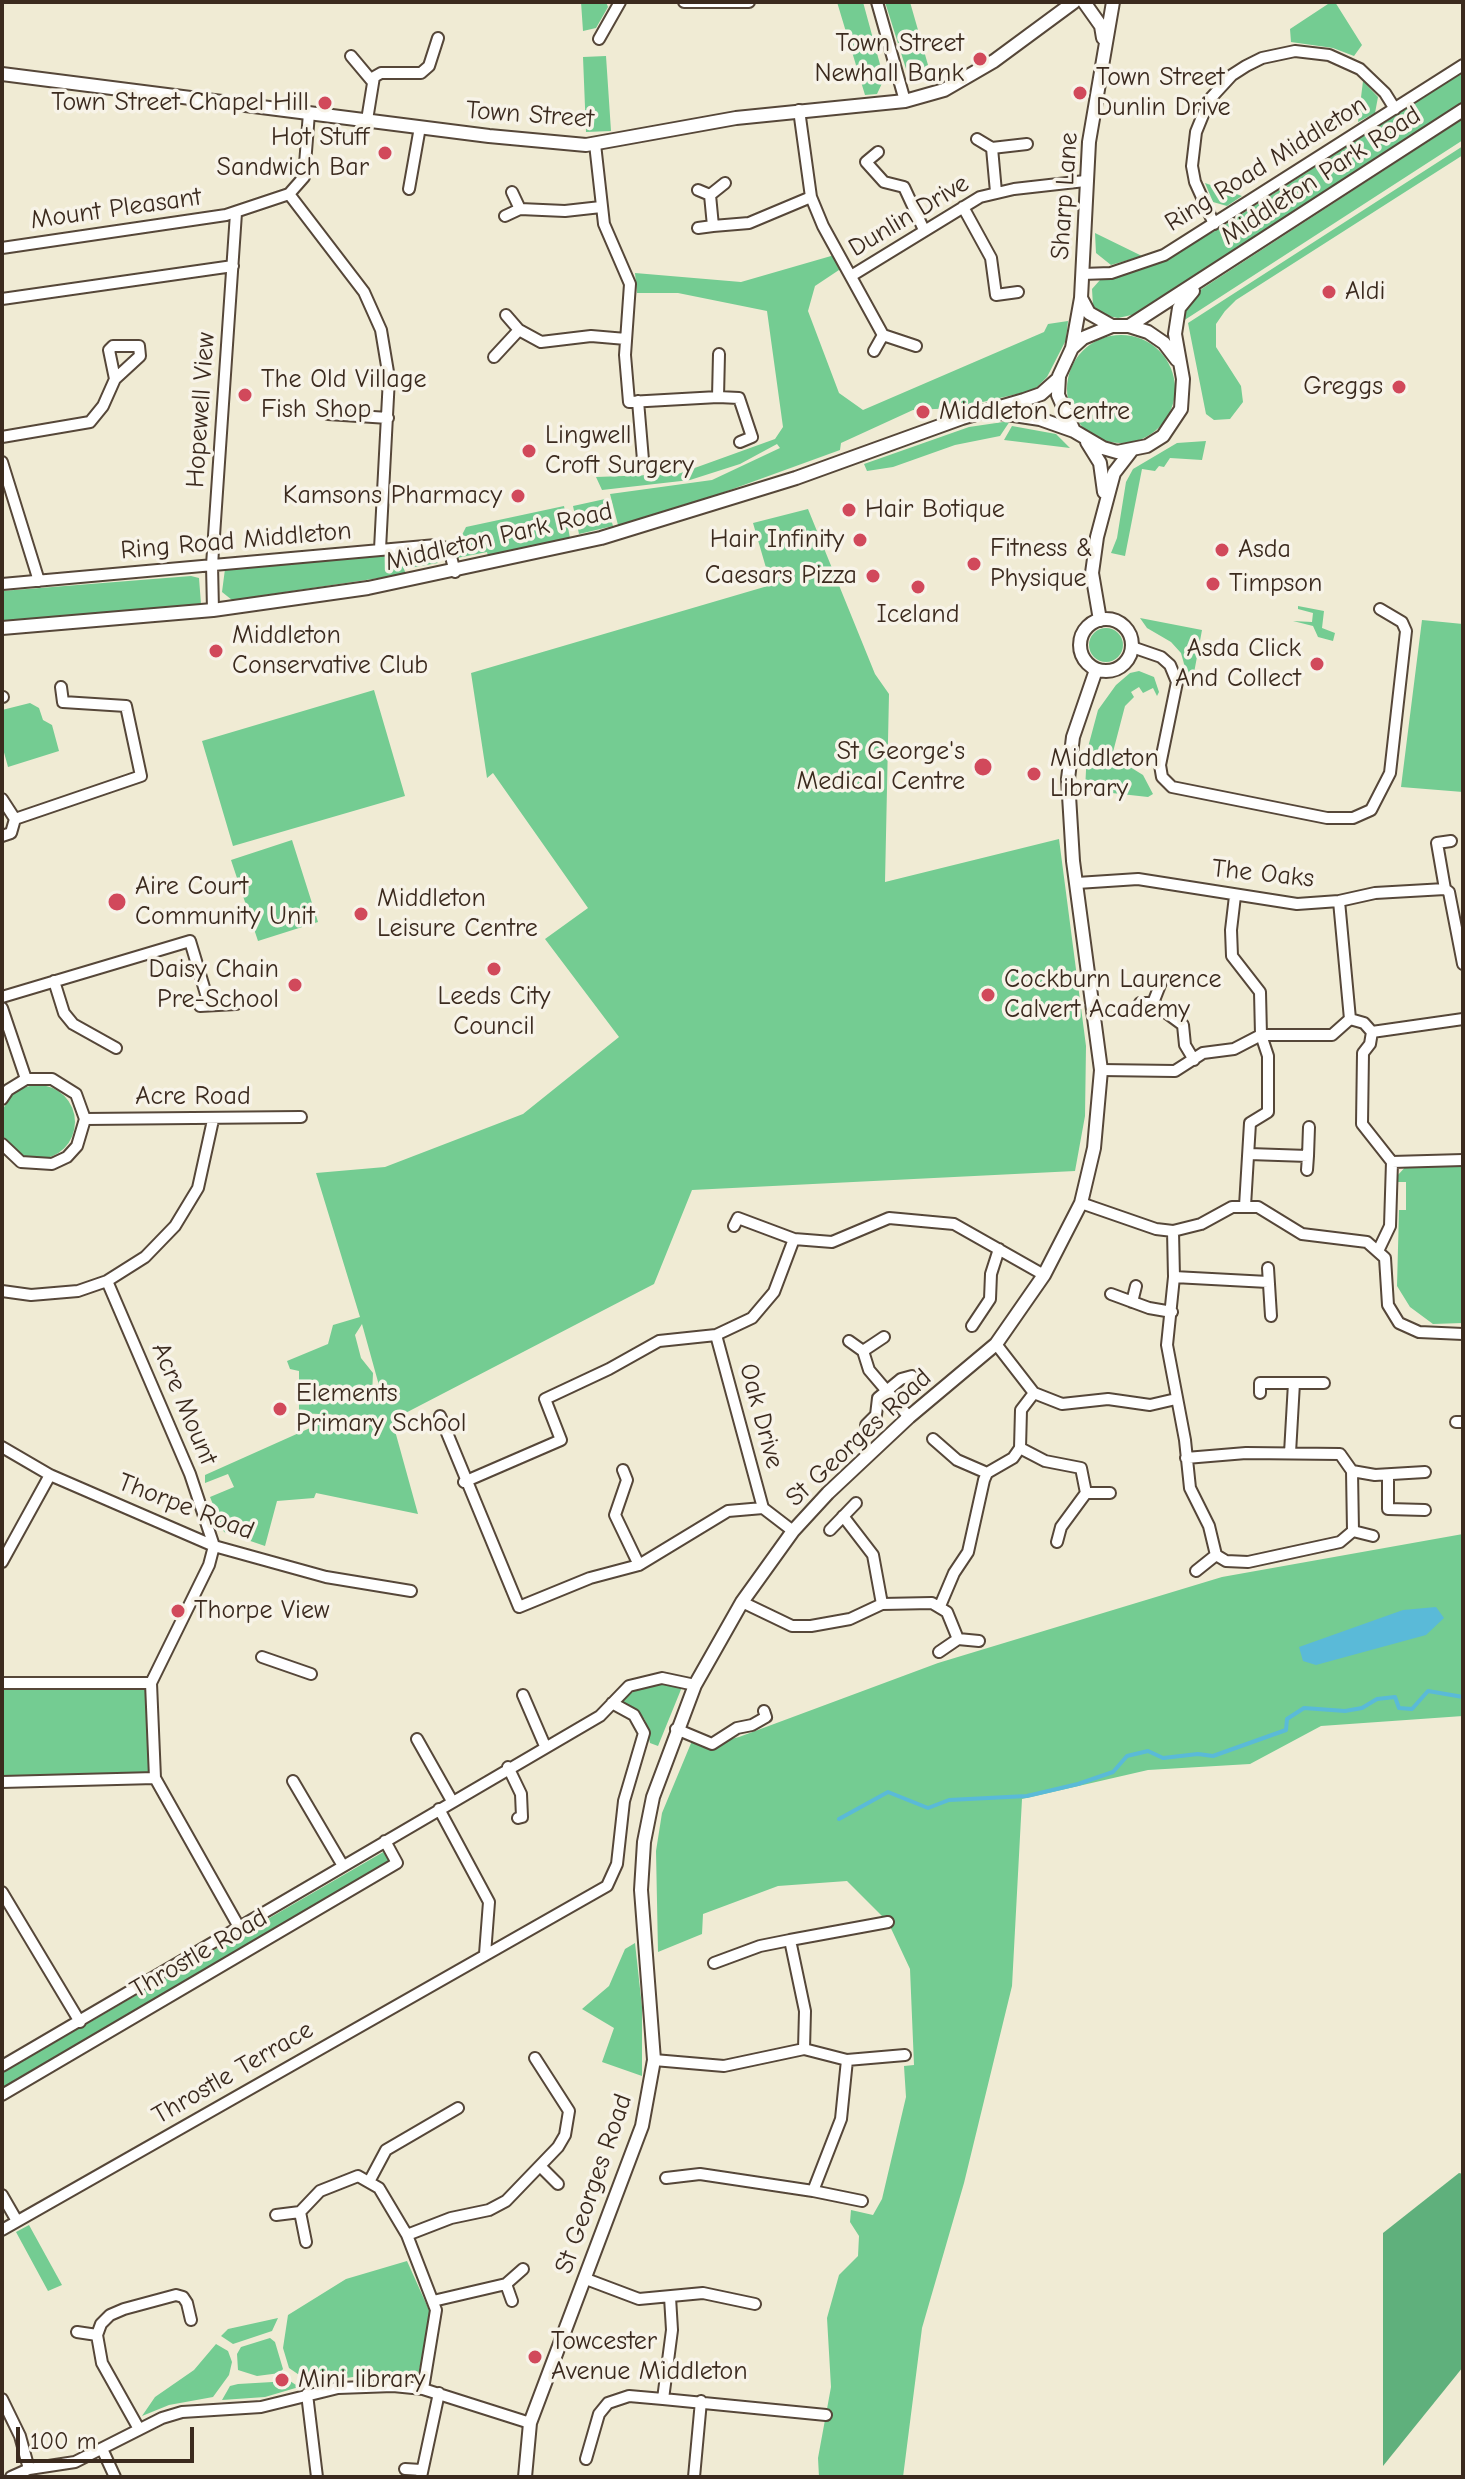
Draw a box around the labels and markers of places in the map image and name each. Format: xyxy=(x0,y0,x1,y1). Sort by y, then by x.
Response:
place label: Town Street Newhall Bank xyxy=(814,28,964,90)
marker: Town Street Newhall Bank xyxy=(971,50,989,68)
place label: Town Street Dunlin Drive xyxy=(1096,62,1231,124)
marker: Town Street Dunlin Drive xyxy=(1071,84,1089,102)
place label: Town Street Chapel Hill xyxy=(51,87,309,119)
marker: Town Street Chapel Hill xyxy=(316,94,334,112)
place label: Hot Stuff Sandwich Bar xyxy=(217,122,369,184)
marker: Hot Stuff Sandwich Bar xyxy=(376,144,394,162)
place label: Aldi xyxy=(1345,276,1385,308)
marker: Aldi xyxy=(1320,283,1338,301)
place label: The Old Village Fish Shop xyxy=(261,364,427,426)
place label: Greggs xyxy=(1303,371,1383,403)
marker: Greggs xyxy=(1390,378,1408,396)
marker: The Old Village Fish Shop xyxy=(236,386,254,404)
place label: Middleton Centre xyxy=(939,396,1130,428)
marker: Middleton Centre xyxy=(914,403,932,421)
place label: Lingwell Croft Surgery xyxy=(545,420,694,482)
marker: Lingwell Croft Surgery xyxy=(520,442,538,460)
place label: Kamsons Pharmacy xyxy=(283,480,502,512)
marker: Kamsons Pharmacy xyxy=(509,487,527,505)
place label: Hair Botique xyxy=(865,494,1005,526)
marker: Hair Botique xyxy=(840,501,858,519)
place label: Hair Infinity xyxy=(710,524,844,556)
marker: Hair Infinity xyxy=(851,531,869,549)
place label: Fitness & Physique xyxy=(990,533,1093,594)
place label: Asda xyxy=(1238,534,1291,566)
marker: Asda xyxy=(1213,541,1231,559)
marker: Fitness & Physique xyxy=(965,555,983,573)
place label: Caesars Pizza xyxy=(705,560,857,592)
marker: Caesars Pizza xyxy=(864,567,882,585)
place label: Timpson xyxy=(1229,568,1322,600)
marker: Timpson xyxy=(1204,575,1222,593)
marker: Iceland xyxy=(909,578,927,596)
place label: Iceland xyxy=(876,599,960,631)
place label: Middleton Conservative Club xyxy=(232,620,428,682)
place label: Asda Click And Collect xyxy=(1175,633,1301,694)
marker: Middleton Conservative Club xyxy=(207,642,225,660)
marker: Asda Click And Collect xyxy=(1308,655,1326,673)
place label: St George's Medical Centre xyxy=(797,736,965,798)
place label: Middleton Library xyxy=(1050,743,1159,804)
marker: St George's Medical Centre xyxy=(972,756,994,778)
marker: Middleton Library xyxy=(1025,765,1043,783)
place label: Aire Court Community Unit xyxy=(135,871,315,932)
place label: Middleton Leisure Centre xyxy=(377,883,538,944)
marker: Aire Court Community Unit xyxy=(106,891,128,913)
marker: Middleton Leisure Centre xyxy=(352,905,370,923)
place label: Daisy Chain Pre-School xyxy=(149,954,279,1016)
marker: Leeds City Council xyxy=(485,960,503,978)
place label: Cockburn Laurence Calvert Academy xyxy=(1004,964,1221,1026)
marker: Daisy Chain Pre-School xyxy=(286,976,304,994)
place label: Leeds City Council xyxy=(438,981,550,1042)
marker: Cockburn Laurence Calvert Academy xyxy=(979,986,997,1004)
place label: Elements Primary School xyxy=(296,1378,466,1440)
marker: Elements Primary School xyxy=(271,1400,289,1418)
place label: Thorpe View xyxy=(194,1595,330,1627)
marker: Thorpe View xyxy=(169,1602,187,1620)
place label: Towcester Avenue Middleton xyxy=(551,2326,748,2388)
marker: Towcester Avenue Middleton xyxy=(526,2348,544,2366)
place label: Mini library xyxy=(298,2364,425,2396)
marker: Mini library xyxy=(273,2371,291,2389)

